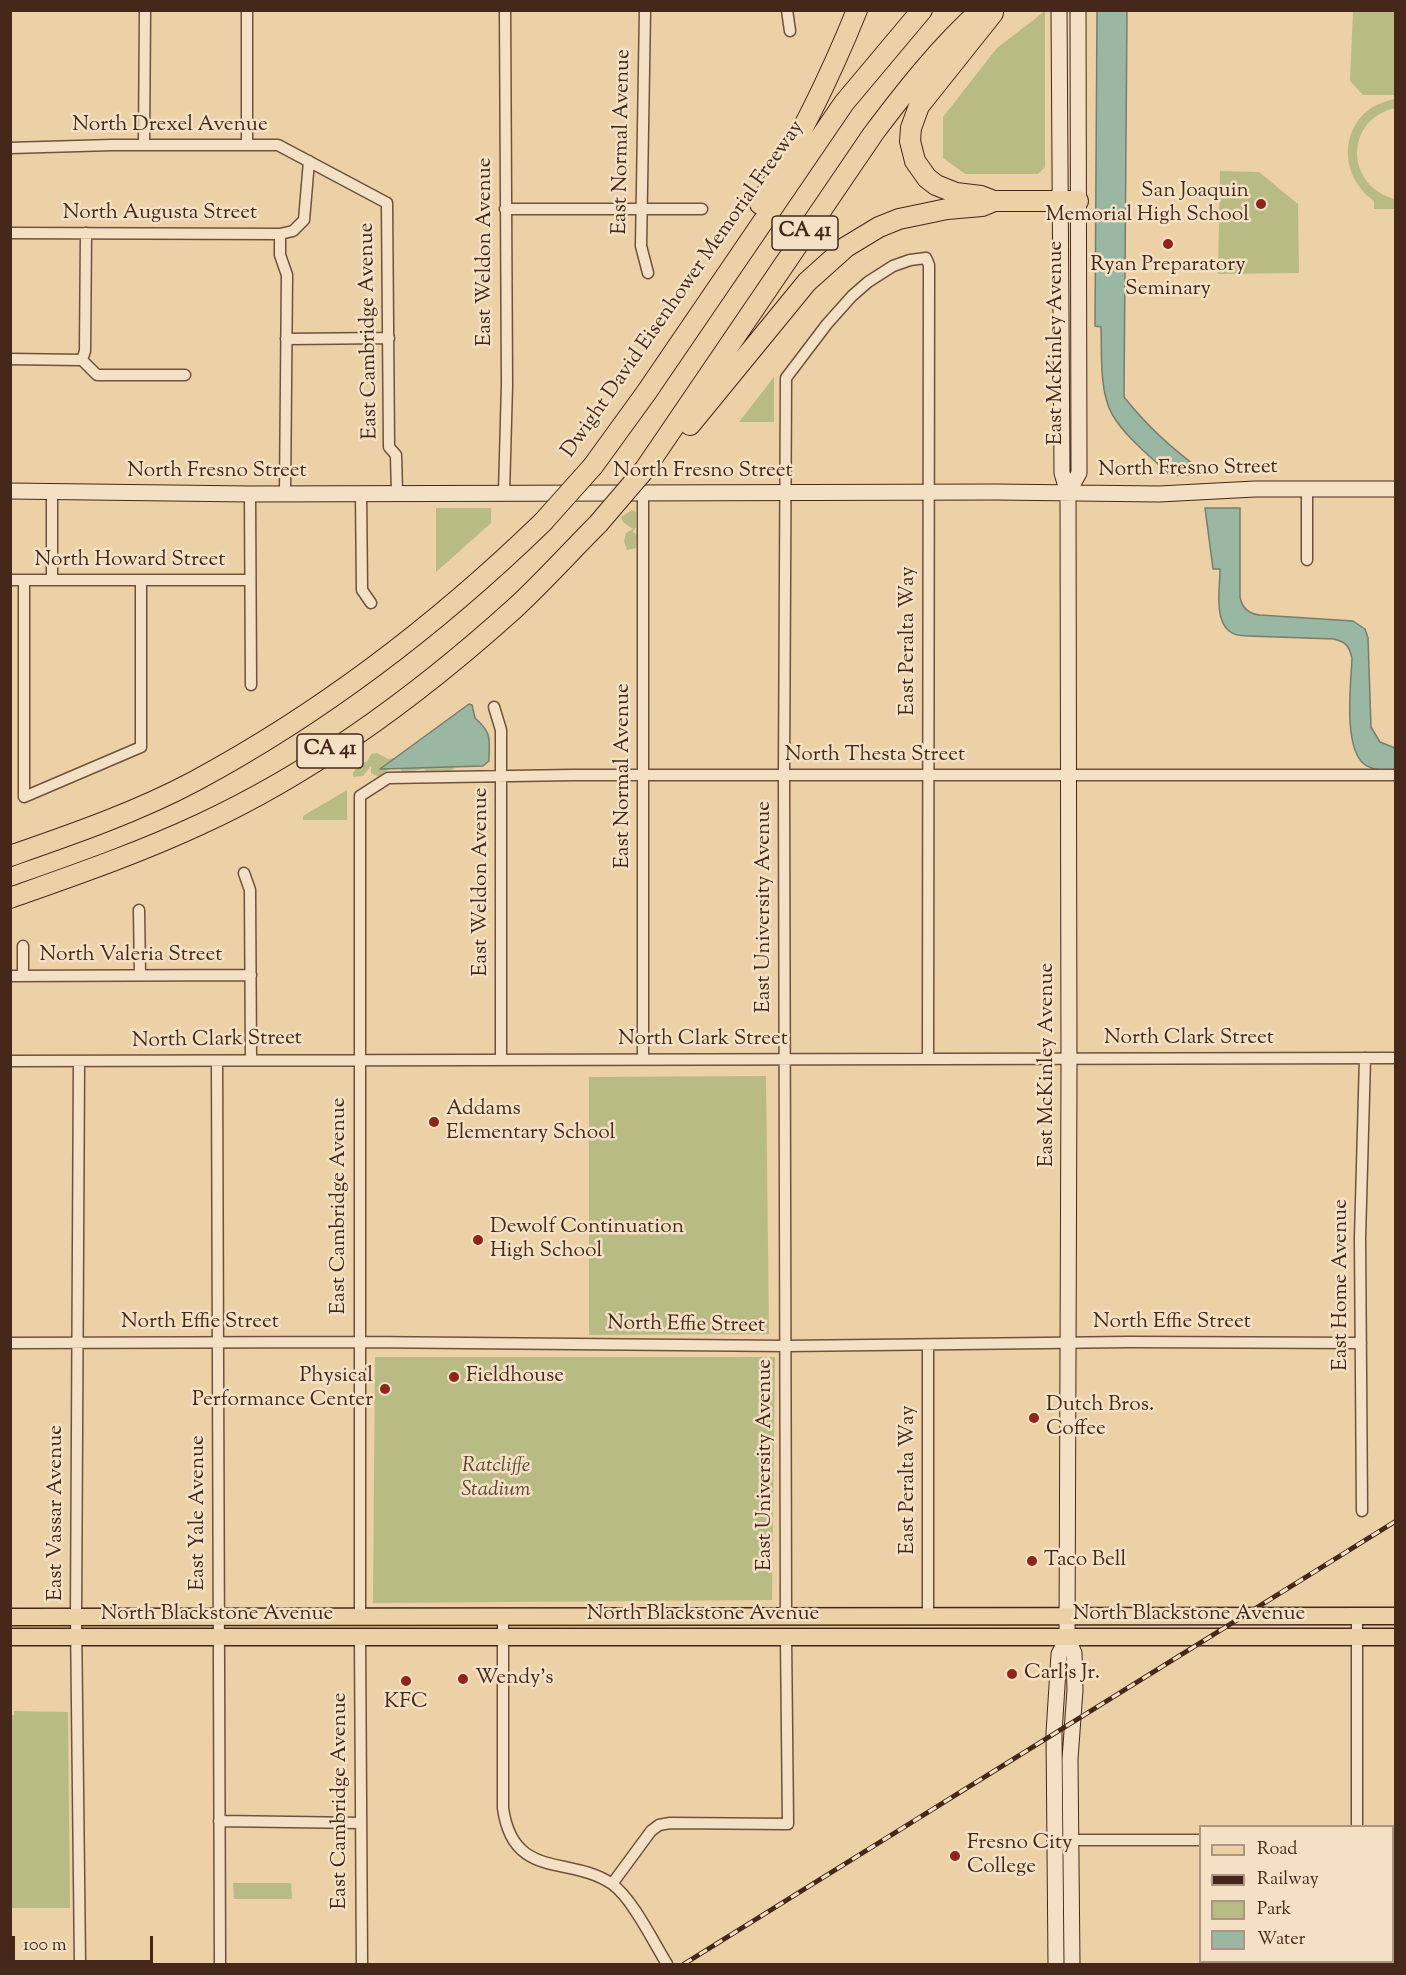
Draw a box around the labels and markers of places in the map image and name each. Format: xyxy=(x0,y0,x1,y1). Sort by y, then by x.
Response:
place label: San Joaquin Memorial High School xyxy=(1045,179,1249,229)
marker: San Joaquin Memorial High School xyxy=(1254,197,1268,211)
marker: Ryan Preparatory Seminary xyxy=(1161,237,1175,251)
place label: Ryan Preparatory Seminary xyxy=(1090,253,1246,303)
place label: Addams Elementary School xyxy=(446,1097,615,1147)
marker: Addams Elementary School xyxy=(427,1115,441,1129)
place label: Dewolf Continuation High School xyxy=(490,1215,684,1265)
marker: Dewolf Continuation High School xyxy=(471,1233,485,1247)
place label: Physical Performance Center xyxy=(192,1364,373,1414)
place label: Fieldhouse xyxy=(466,1364,564,1390)
marker: Fieldhouse xyxy=(447,1370,461,1384)
marker: Physical Performance Center xyxy=(378,1382,392,1396)
place label: Dutch Bros. Coffee xyxy=(1046,1393,1154,1443)
marker: Dutch Bros. Coffee xyxy=(1027,1411,1041,1425)
place label: Taco Bell xyxy=(1044,1548,1126,1574)
marker: Taco Bell xyxy=(1025,1554,1039,1568)
place label: Carl's Jr. xyxy=(1024,1661,1100,1687)
place label: Wendy's xyxy=(475,1666,554,1692)
marker: Carl's Jr. xyxy=(1005,1667,1019,1681)
marker: Wendy's xyxy=(456,1672,470,1686)
marker: KFC xyxy=(399,1674,413,1688)
place label: KFC xyxy=(384,1690,428,1716)
place label: Fresno City College xyxy=(967,1831,1073,1881)
marker: Fresno City College xyxy=(948,1849,962,1863)

